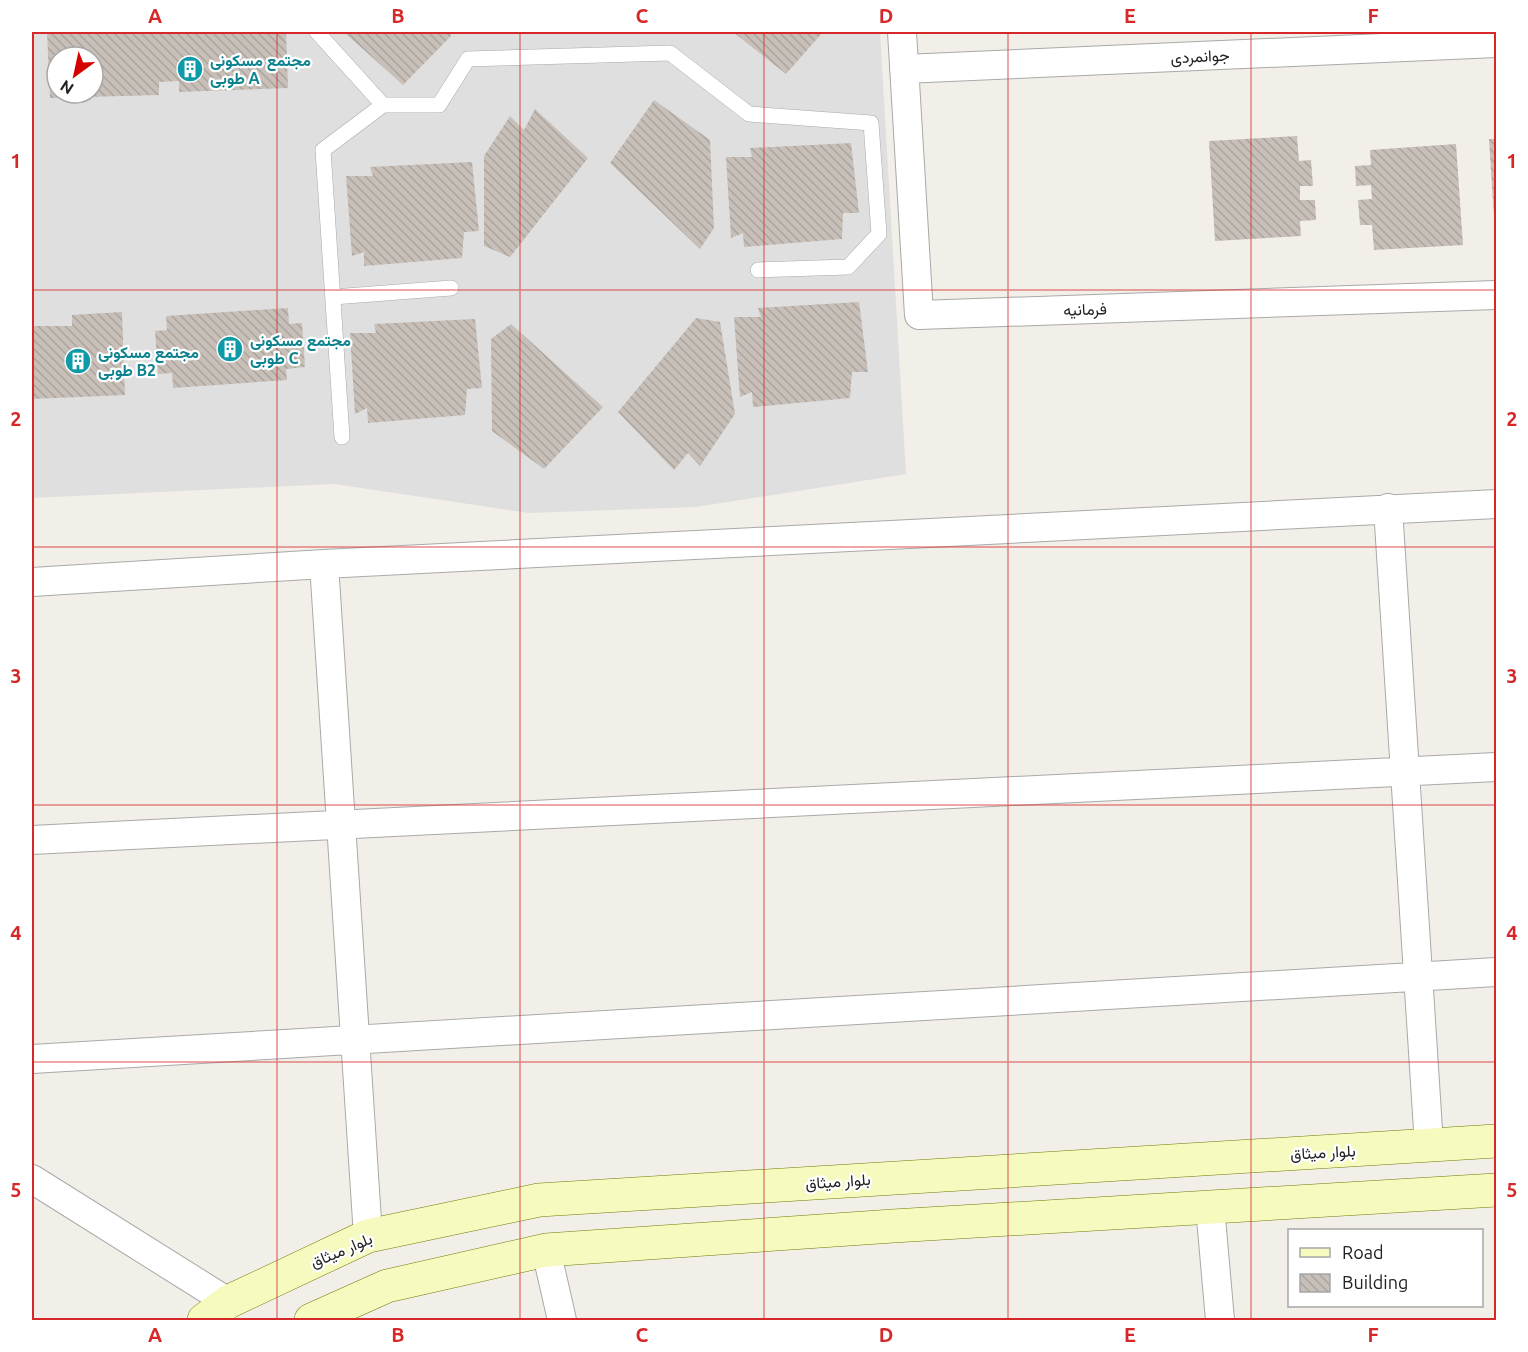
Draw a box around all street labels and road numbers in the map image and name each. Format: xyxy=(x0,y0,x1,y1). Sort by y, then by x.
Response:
street label: جوانمردی xyxy=(1170,45,1230,69)
street label: فرمانیه xyxy=(1063,299,1107,321)
street label: بلوار میثاق xyxy=(1290,1141,1356,1165)
street label: بلوار میثاق xyxy=(805,1170,871,1194)
street label: بلوار میثاق xyxy=(307,1229,375,1273)

